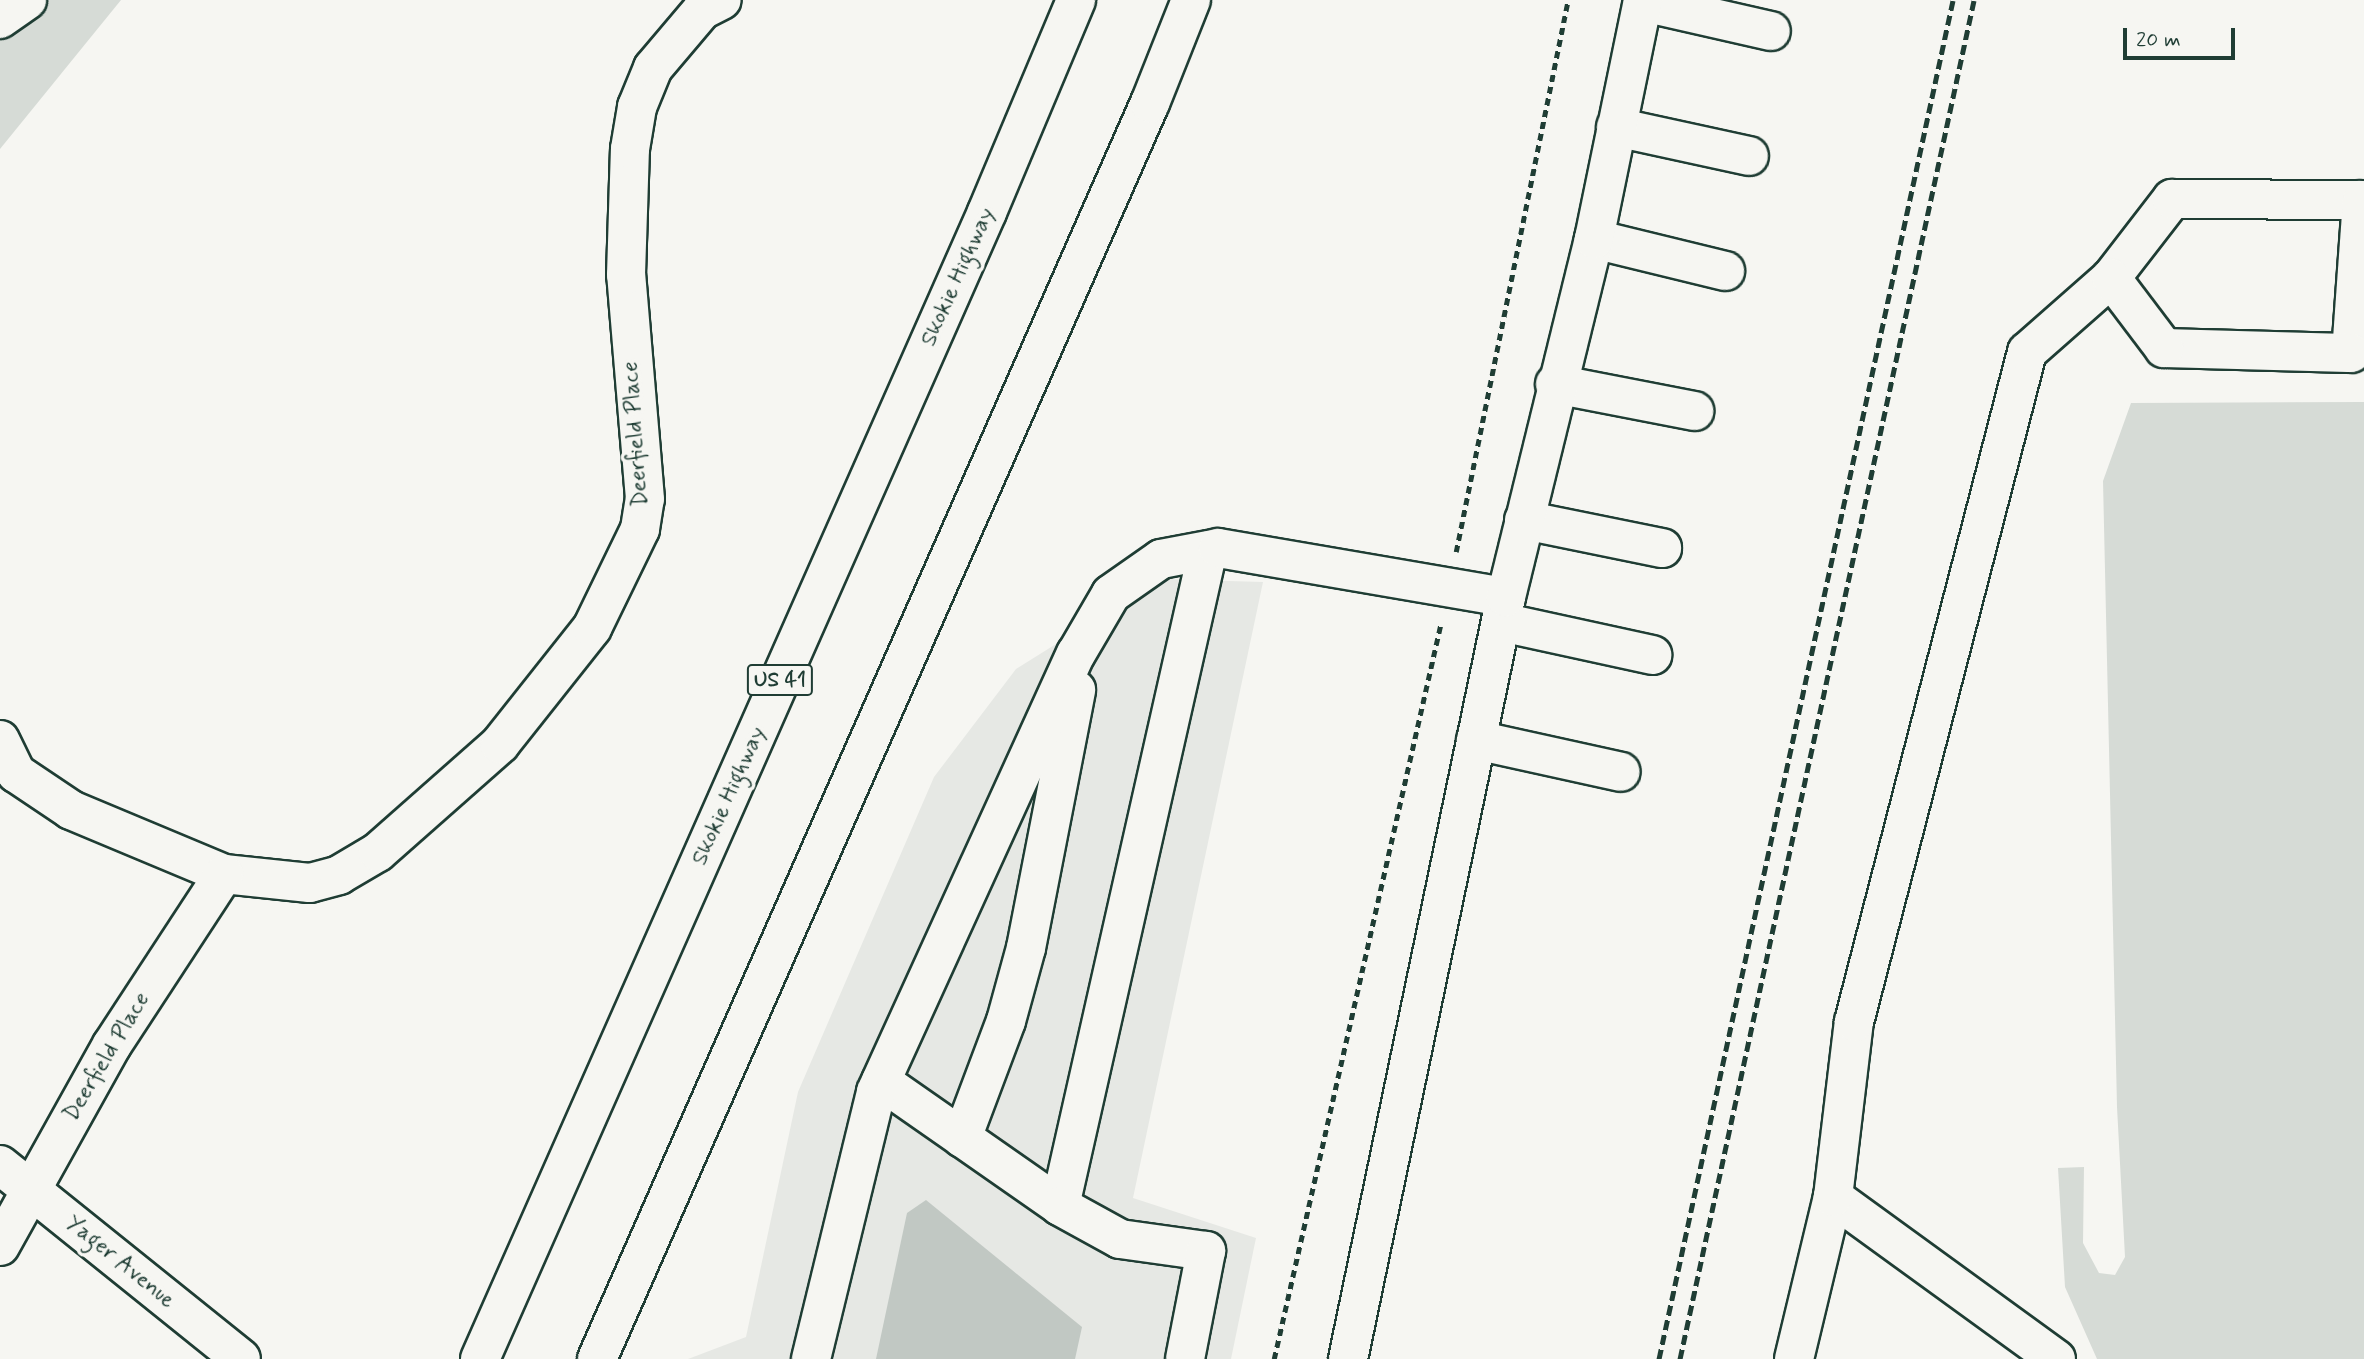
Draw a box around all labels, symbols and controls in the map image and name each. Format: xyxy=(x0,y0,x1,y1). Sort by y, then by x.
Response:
scale bar xyxy=(2126,14,2238,58)
text: 20 m xyxy=(2136,26,2181,54)
street label: Skokie Highway xyxy=(915,203,1001,351)
street label: Deerfield Place xyxy=(617,362,655,506)
road number: US 41 xyxy=(747,662,813,698)
street label: Skokie Highway xyxy=(686,722,772,870)
street label: Deerfield Place xyxy=(58,989,156,1125)
street label: Yager Avenue xyxy=(58,1208,182,1316)

